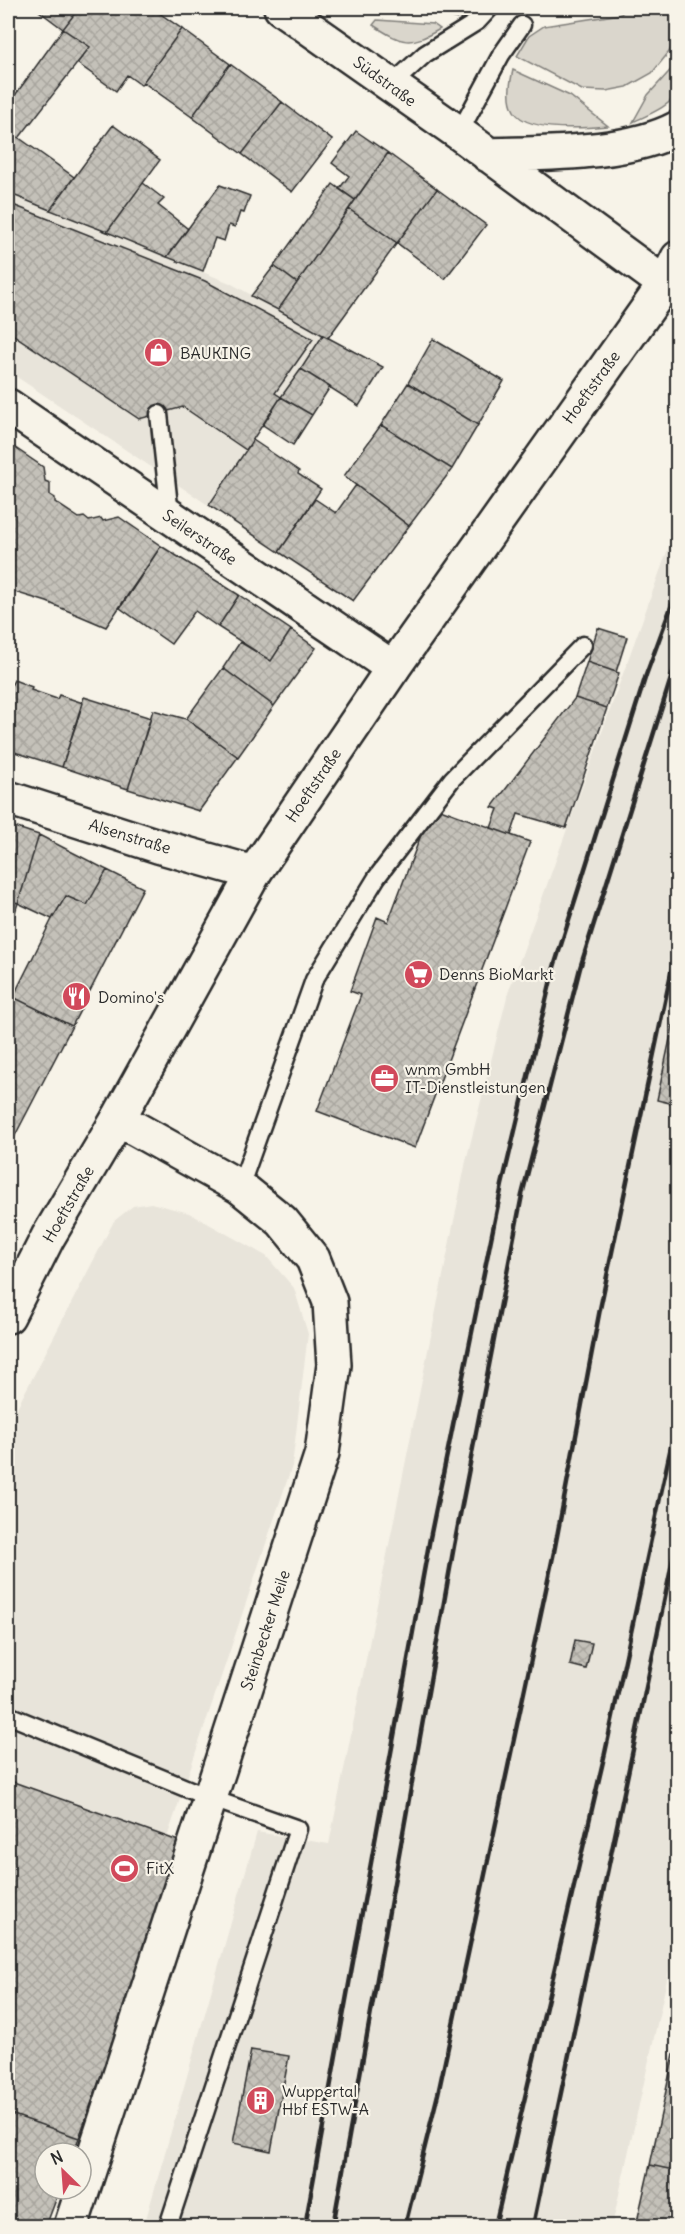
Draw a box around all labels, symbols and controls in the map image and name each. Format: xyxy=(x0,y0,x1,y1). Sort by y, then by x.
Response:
street label: Südstraße xyxy=(350,51,420,111)
shop icon: BAUKING xyxy=(143,337,175,369)
place label: BAUKING xyxy=(180,343,251,363)
street label: Hoeftstraße xyxy=(558,347,624,427)
street label: Seilerstraße xyxy=(159,505,241,569)
street label: Hoeftstraße xyxy=(281,744,345,826)
street label: Alsenstraße xyxy=(87,814,173,858)
supermarket icon: Denns BioMarkt xyxy=(402,958,434,990)
place label: Denns BioMarkt xyxy=(439,964,554,984)
restaurant icon: Domino's xyxy=(61,981,93,1013)
place label: Domino's xyxy=(98,987,164,1007)
place label: wnm GmbH IT-Dienstleistungen xyxy=(405,1059,546,1097)
office icon: wnm GmbH IT-Dienstleistungen xyxy=(368,1062,400,1094)
street label: Hoeftstraße xyxy=(38,1162,98,1246)
street label: Steinbecker Meile xyxy=(236,1567,294,1693)
sports icon: FitX xyxy=(109,1852,141,1884)
place label: FitX xyxy=(146,1858,174,1878)
place label: Wuppertal Hbf ESTW-A xyxy=(282,2081,369,2119)
building icon: Wuppertal Hbf ESTW-A xyxy=(245,2084,277,2116)
north arrow xyxy=(33,2141,93,2201)
text: N xyxy=(47,2146,66,2169)

